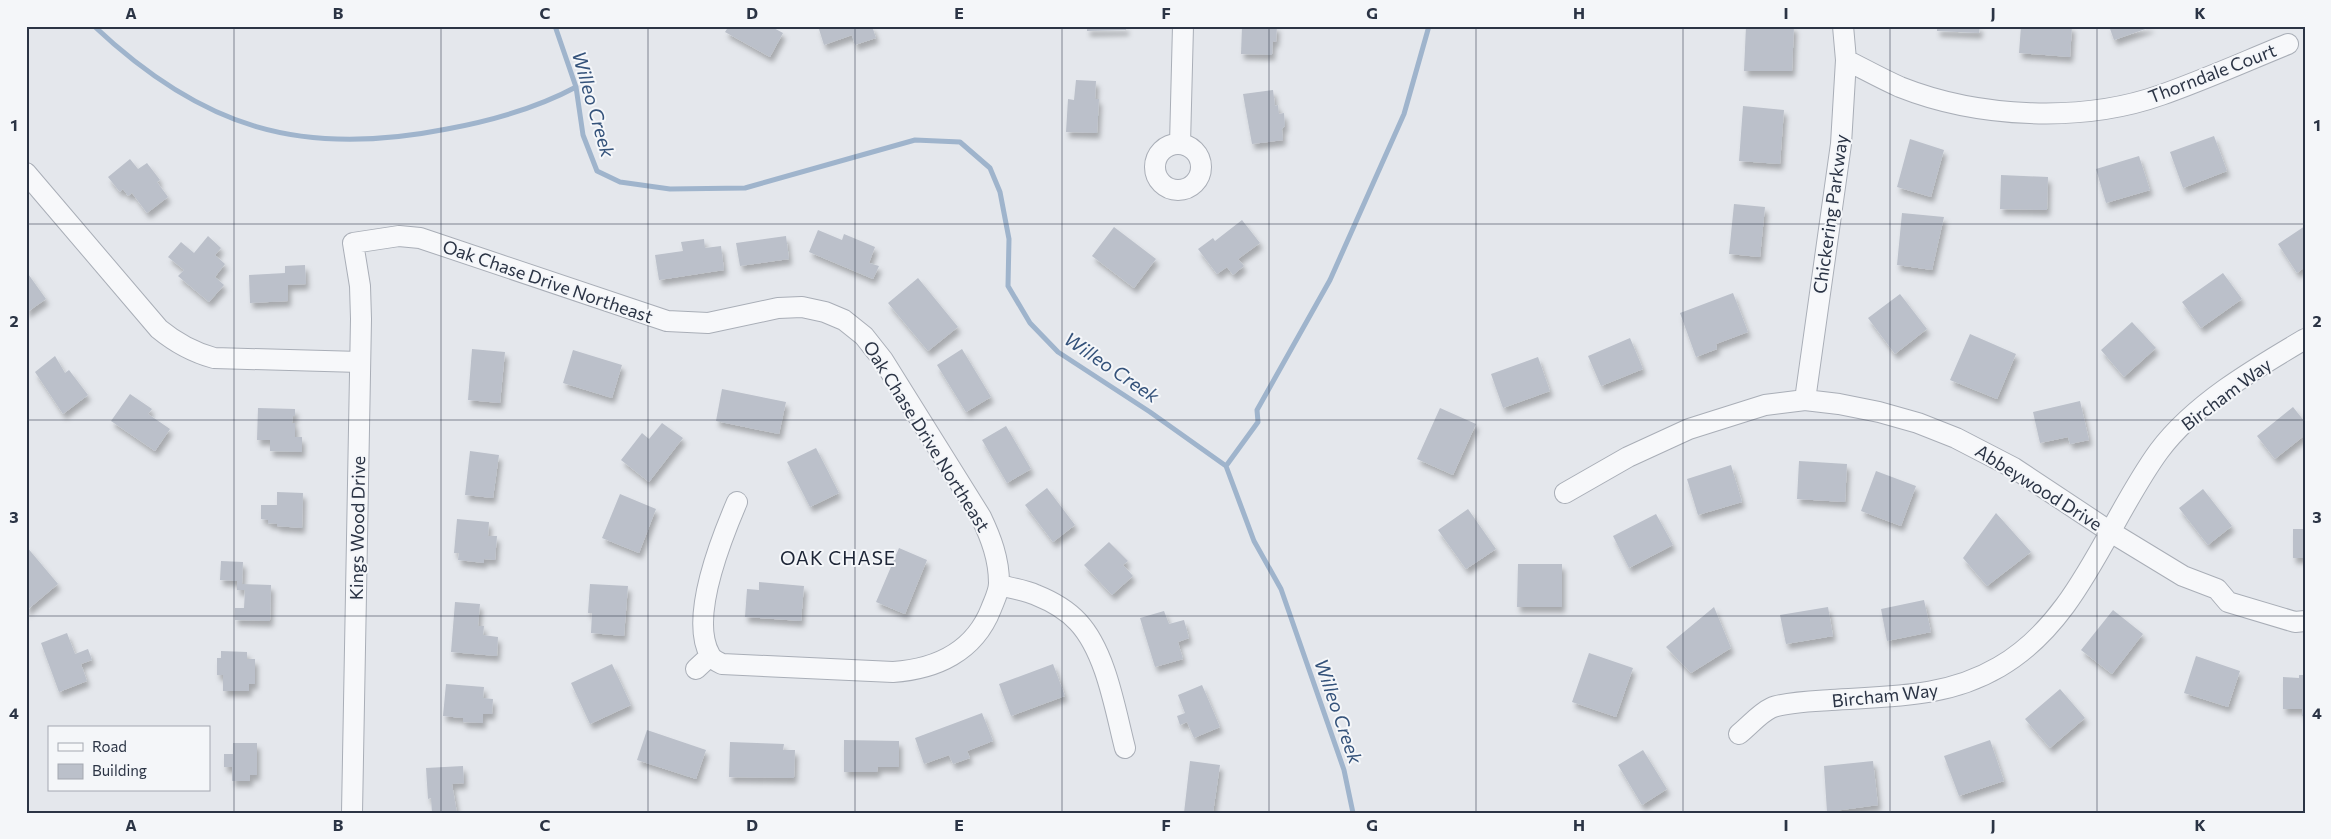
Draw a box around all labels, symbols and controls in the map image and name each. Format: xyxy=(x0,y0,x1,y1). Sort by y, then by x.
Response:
text: A xyxy=(125,3,137,22)
text: B xyxy=(333,3,344,22)
text: C xyxy=(540,3,551,22)
text: D xyxy=(746,3,758,22)
text: E xyxy=(954,3,964,22)
text: F xyxy=(1161,3,1171,22)
text: G xyxy=(1366,3,1378,22)
text: H xyxy=(1573,3,1585,22)
text: I xyxy=(1783,3,1789,22)
text: J xyxy=(1990,3,1996,22)
text: K xyxy=(2194,3,2206,22)
street label: Thorndale Court xyxy=(2145,39,2279,107)
water label: Willeo Creek xyxy=(568,48,620,160)
text: 1 xyxy=(10,115,18,134)
text: 1 xyxy=(2313,115,2321,134)
street label: Chickering Parkway xyxy=(1808,133,1852,295)
street label: Oak Chase Drive Northeast xyxy=(440,235,656,327)
text: 2 xyxy=(9,311,19,330)
text: 2 xyxy=(2312,311,2322,330)
water label: Willeo Creek xyxy=(1060,327,1164,408)
street label: Oak Chase Drive Northeast xyxy=(859,336,995,536)
street label: Bircham Way xyxy=(2177,353,2275,435)
street label: Abbeywood Drive xyxy=(1972,439,2106,535)
street label: Kings Wood Drive xyxy=(345,456,369,600)
text: 3 xyxy=(9,507,19,526)
text: 3 xyxy=(2312,507,2322,526)
district label: OAK CHASE xyxy=(780,546,896,569)
water label: Willeo Creek xyxy=(1310,655,1368,767)
street label: Bircham Way xyxy=(1831,678,1939,712)
text: 4 xyxy=(9,703,19,722)
text: 4 xyxy=(2312,703,2322,722)
legend xyxy=(48,726,210,792)
text: Road xyxy=(92,737,127,755)
text: Building xyxy=(92,761,147,779)
text: A xyxy=(125,815,137,834)
text: B xyxy=(333,815,344,834)
text: C xyxy=(540,815,551,834)
text: D xyxy=(746,815,758,834)
text: E xyxy=(954,815,964,834)
text: F xyxy=(1161,815,1171,834)
text: G xyxy=(1366,815,1378,834)
text: H xyxy=(1573,815,1585,834)
text: I xyxy=(1783,815,1789,834)
text: J xyxy=(1990,815,1996,834)
text: K xyxy=(2194,815,2206,834)

